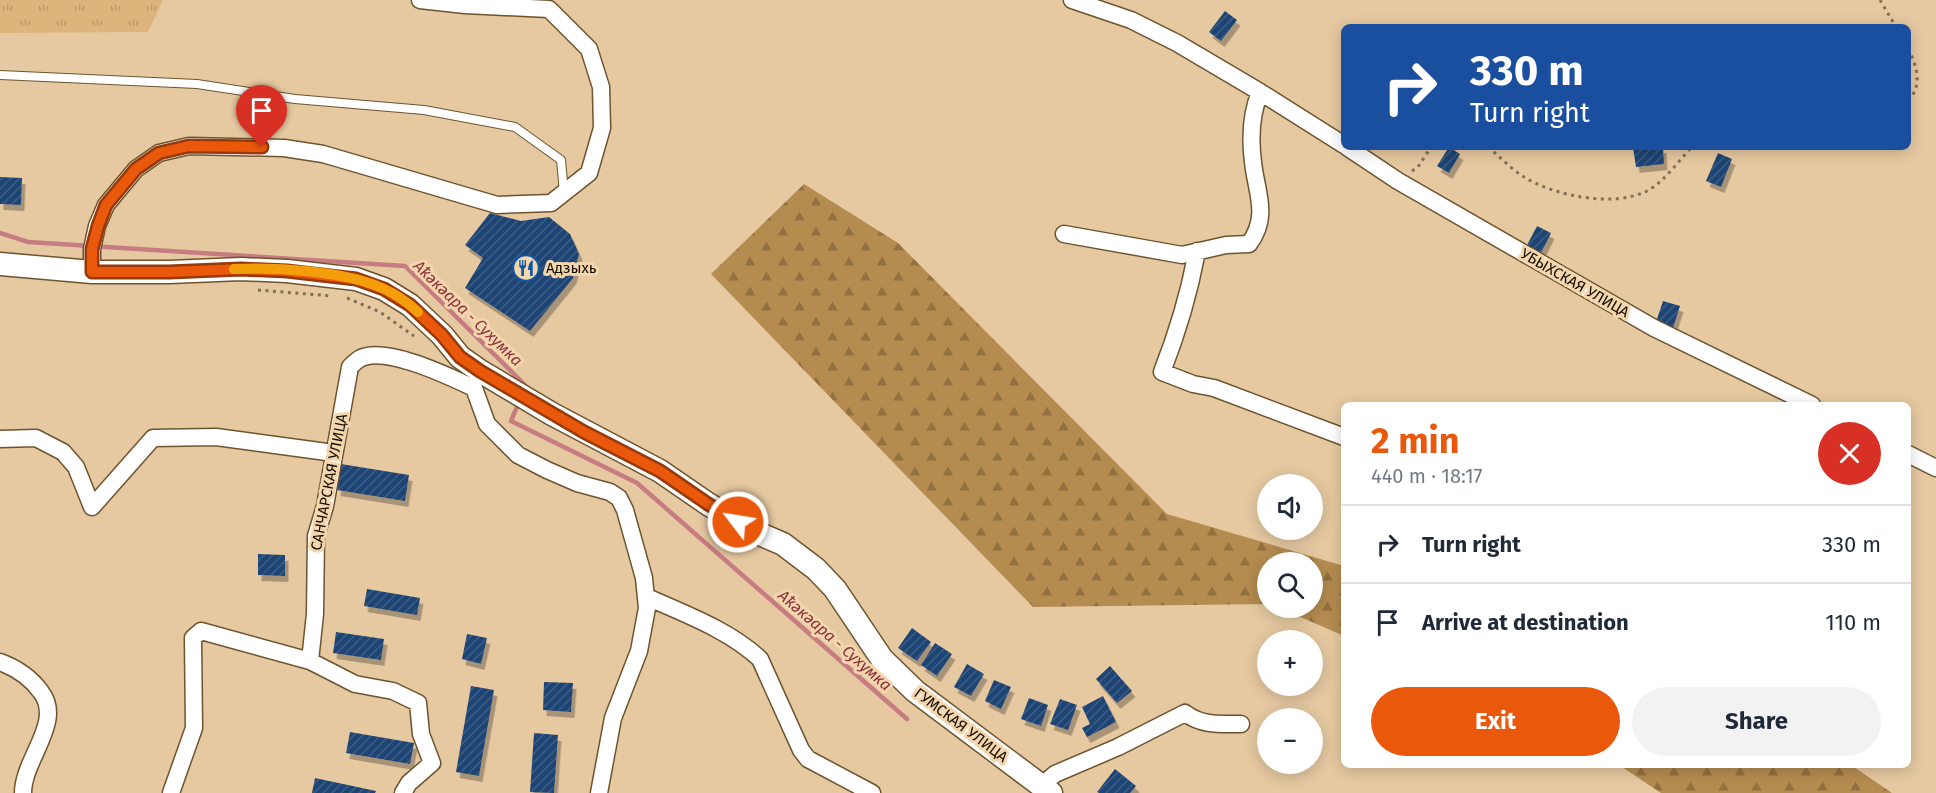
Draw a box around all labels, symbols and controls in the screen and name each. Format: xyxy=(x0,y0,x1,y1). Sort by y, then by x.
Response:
text: 330 m xyxy=(1470,46,1584,96)
icon: right xyxy=(1371,48,1449,126)
pin xyxy=(236,85,287,147)
icon: arrive xyxy=(245,94,278,127)
text: Turn right xyxy=(1470,97,1590,129)
street label: УБЫХСКАЯ УЛИЦА xyxy=(1518,245,1633,322)
restaurant icon: Адзыхь xyxy=(511,253,541,283)
water label: Аҟәкәара - Сухумка xyxy=(409,255,526,370)
place label: Адзыхь xyxy=(546,259,597,277)
street label: САНЧАРСКАЯ УЛИЦА xyxy=(307,412,351,552)
text: 2 min xyxy=(1371,419,1460,463)
button: close xyxy=(1818,422,1881,485)
text: 440 m · 18:17 xyxy=(1371,464,1483,488)
map controls xyxy=(1257,474,1323,774)
button: sound xyxy=(1257,474,1323,540)
position arrow xyxy=(706,490,770,554)
icon: right xyxy=(1371,528,1404,561)
text: Turn right xyxy=(1422,531,1521,558)
text: 330 m xyxy=(1822,531,1881,558)
button: search xyxy=(1257,552,1323,618)
water label: Аҟәкәара - Сухумка xyxy=(774,585,896,694)
icon: arrive xyxy=(1371,606,1404,639)
text: Arrive at destination xyxy=(1422,609,1629,636)
text: 110 m xyxy=(1825,609,1881,636)
button: + xyxy=(1257,630,1323,696)
street label: ГУМСКАЯ УЛИЦА xyxy=(911,684,1012,766)
button: Exit xyxy=(1371,687,1620,756)
button: Share xyxy=(1632,687,1881,756)
button: − xyxy=(1257,708,1323,774)

